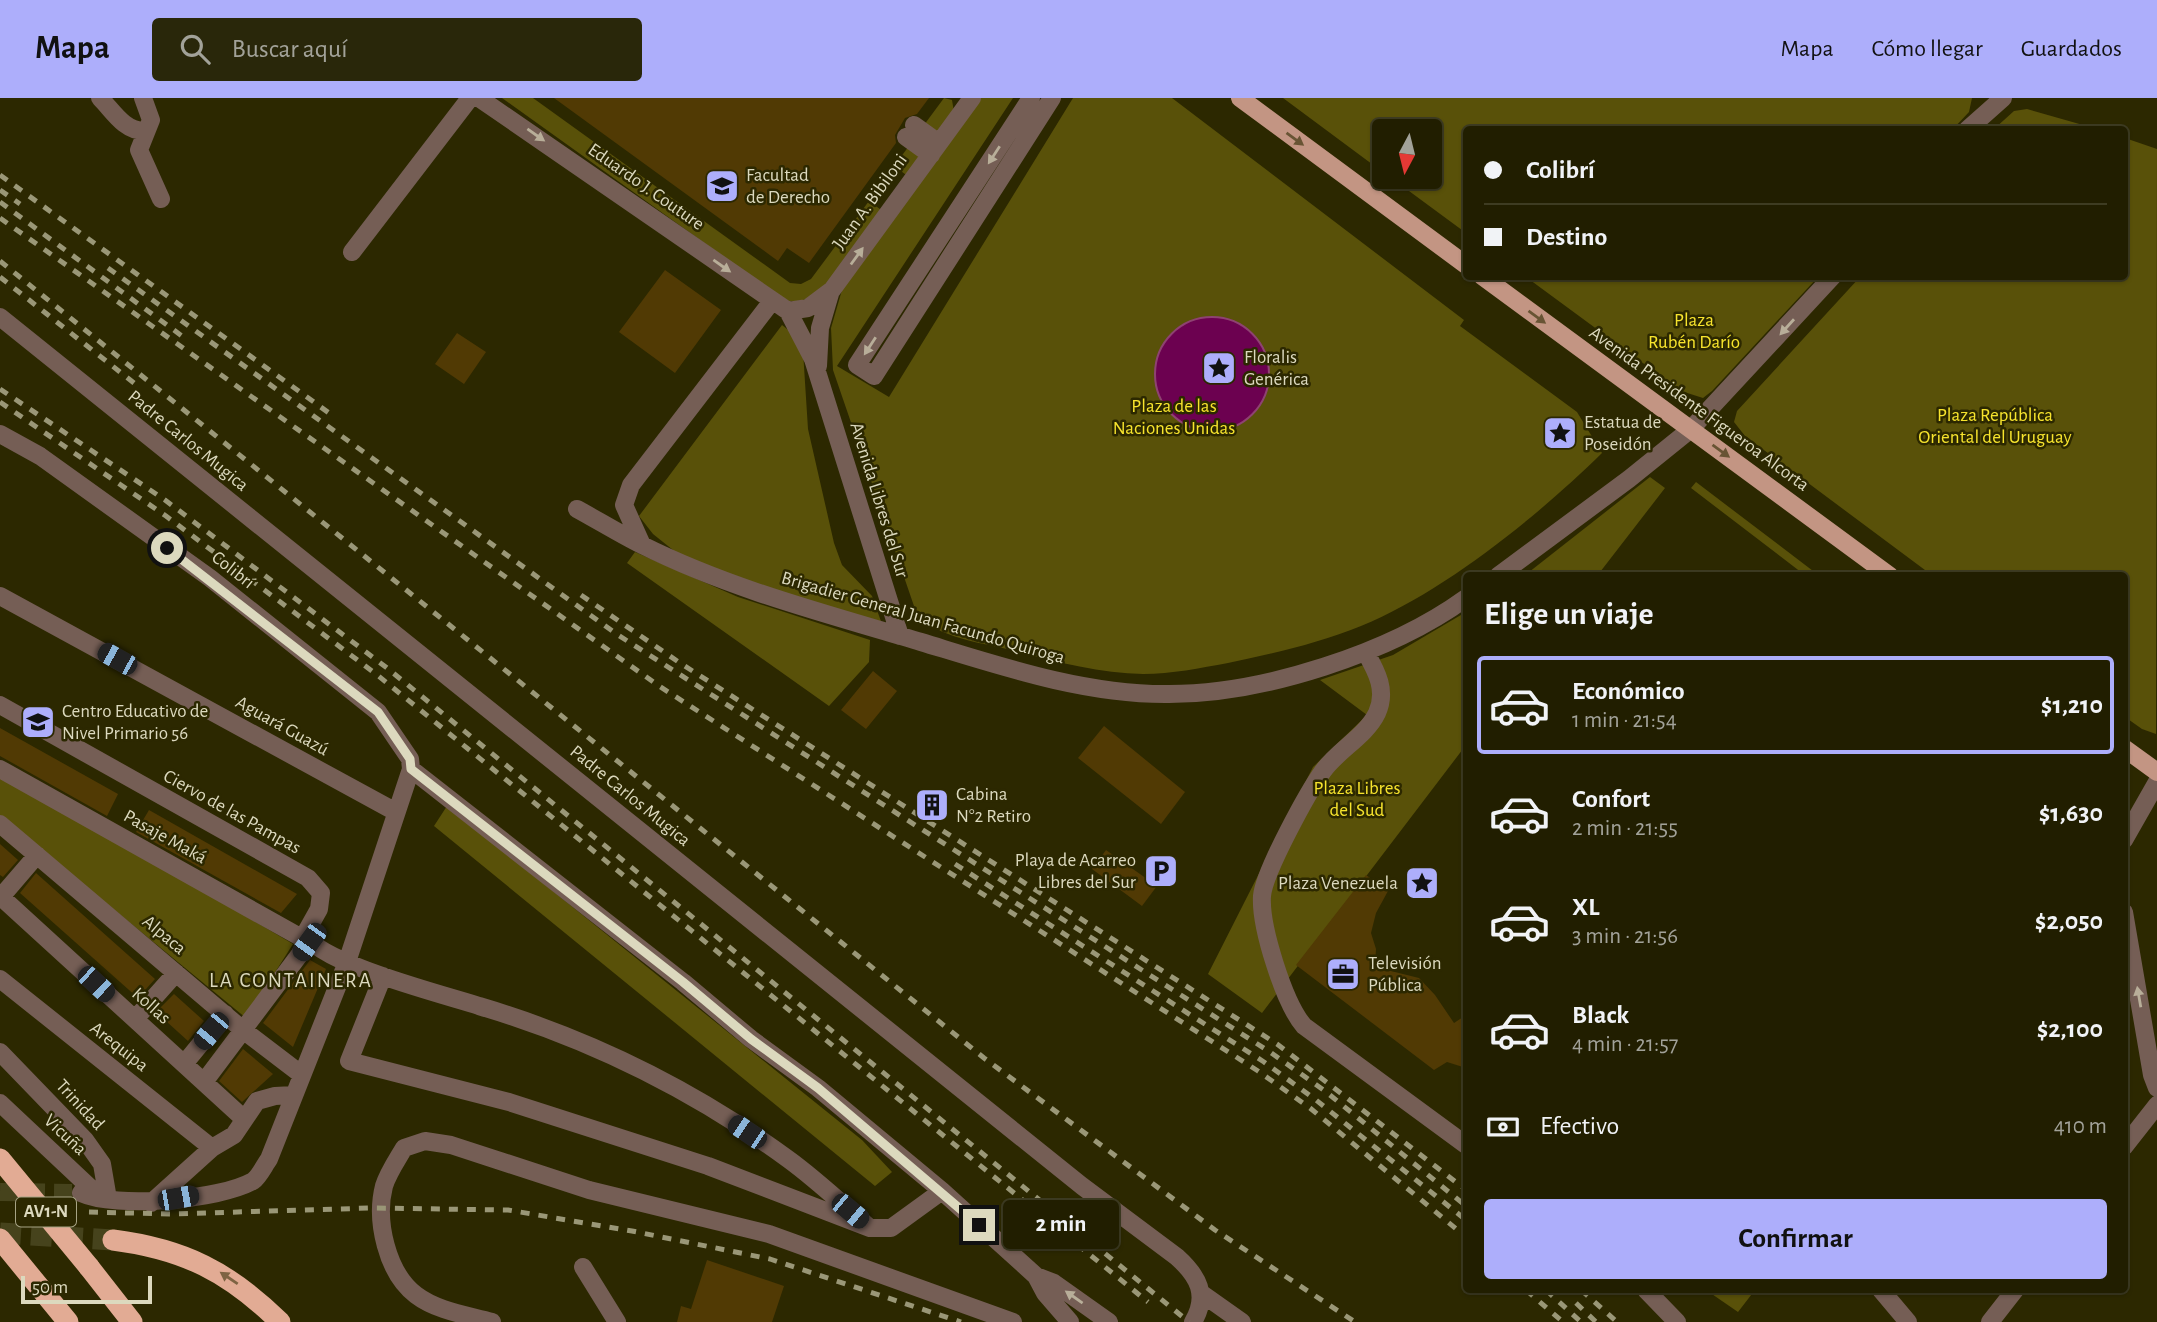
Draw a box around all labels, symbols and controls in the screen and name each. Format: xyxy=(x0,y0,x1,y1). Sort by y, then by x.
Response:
search box xyxy=(152,18,642,81)
icon: search xyxy=(176,30,214,68)
text: Mapa xyxy=(35,32,110,65)
text: Buscar aquí xyxy=(232,36,348,62)
text: Mapa xyxy=(1780,37,1834,61)
text: Cómo llegar xyxy=(1872,37,1983,61)
text: Guardados xyxy=(2021,37,2122,61)
north arrow xyxy=(1372,119,1442,189)
map controls xyxy=(1372,119,1442,189)
one-way arrow xyxy=(527,128,545,142)
one-way arrow xyxy=(1285,131,1303,146)
street label: Eduardo J. Couture xyxy=(584,140,708,234)
one-way arrow xyxy=(987,146,1001,164)
street label: Juan A. Bibiloni xyxy=(829,151,911,253)
text: Colibrí xyxy=(1526,157,1595,183)
place label: Facultad de Derecho xyxy=(746,166,830,207)
school or university icon: Facultad de Derecho xyxy=(703,167,741,205)
text: Destino xyxy=(1526,224,1607,250)
one-way arrow xyxy=(849,247,863,265)
one-way arrow xyxy=(713,259,731,273)
one-way arrow xyxy=(1528,310,1546,324)
park label: Plaza Rubén Darío xyxy=(1648,311,1740,352)
one-way arrow xyxy=(1780,318,1796,335)
street label: Avenida Presidente Figueroa Alcorta xyxy=(1586,323,1813,495)
one-way arrow xyxy=(863,336,876,355)
place label: Floralis Genérica xyxy=(1244,348,1309,389)
place icon: Floralis Genérica xyxy=(1200,349,1238,387)
street label: Padre Carlos Mugica xyxy=(124,387,252,495)
park label: Plaza de las Naciones Unidas xyxy=(1113,397,1235,438)
park label: Plaza República Oriental del Uruguay xyxy=(1918,406,2072,447)
place label: Estatua de Poseidón xyxy=(1584,413,1661,454)
place icon: Estatua de Poseidón xyxy=(1541,414,1579,452)
street label: Avenida Libres del Sur xyxy=(846,420,912,580)
one-way arrow xyxy=(1712,444,1730,458)
route start xyxy=(151,532,183,564)
street label: Colibrí xyxy=(208,548,258,593)
street label: Brigadier General Juan Facundo Quiroga xyxy=(779,568,1067,668)
text: Elige un viaje xyxy=(1484,598,1654,630)
car xyxy=(94,640,141,678)
icon: car xyxy=(1488,674,1551,737)
text: Económico xyxy=(1572,678,1685,704)
text: $1,210 xyxy=(2041,692,2103,718)
street label: Aguará Guazú xyxy=(232,693,332,760)
place label: Centro Educativo de Nivel Primario 56 xyxy=(62,702,208,743)
school or university icon: Centro Educativo de Nivel Primario 56 xyxy=(19,703,57,741)
text: 1 min · 21:54 xyxy=(1572,709,1677,732)
street label: Padre Carlos Mugica xyxy=(566,742,694,850)
street label: Ciervo de las Pampas xyxy=(160,766,304,858)
park label: Plaza Libres del Sud xyxy=(1313,779,1401,820)
icon: car xyxy=(1488,782,1551,845)
place label: Cabina N°2 Retiro xyxy=(956,785,1031,826)
building icon: Cabina N°2 Retiro xyxy=(913,786,951,824)
text: Confort xyxy=(1572,786,1650,812)
text: $1,630 xyxy=(2039,800,2103,826)
street label: Pasaje Maká xyxy=(120,806,210,868)
text: 2 min · 21:55 xyxy=(1572,817,1678,840)
place label: Playa de Acarreo Libres del Sur xyxy=(1015,851,1136,892)
parking icon: Playa de Acarreo Libres del Sur xyxy=(1142,852,1180,890)
place icon: Plaza Venezuela xyxy=(1403,864,1441,902)
place label: Plaza Venezuela xyxy=(1278,874,1398,893)
icon: car xyxy=(1488,890,1551,953)
text: XL xyxy=(1572,894,1599,920)
text: $2,050 xyxy=(2035,908,2103,934)
street label: Alpaca xyxy=(139,912,189,958)
car xyxy=(289,919,330,965)
text: 3 min · 21:56 xyxy=(1572,925,1678,948)
place label: Televisión Pública xyxy=(1368,954,1441,995)
office icon: Televisión Pública xyxy=(1324,955,1362,993)
car xyxy=(74,962,119,1006)
district label: LA CONTAINERA xyxy=(209,970,373,991)
street label: Kollas xyxy=(128,984,174,1028)
one-way arrow xyxy=(2133,986,2144,1008)
icon: car xyxy=(1488,998,1551,1061)
text: Black xyxy=(1572,1002,1629,1028)
car xyxy=(190,1008,233,1054)
text: $2,100 xyxy=(2037,1016,2103,1042)
street label: Arequipa xyxy=(86,1019,152,1076)
text: 4 min · 21:57 xyxy=(1572,1033,1678,1056)
street label: Trinidad xyxy=(52,1076,108,1134)
icon: cash xyxy=(1484,1108,1522,1146)
street label: Vicuña xyxy=(40,1111,90,1159)
car xyxy=(724,1112,771,1152)
text: Efectivo xyxy=(1540,1113,1619,1139)
text: 410 m xyxy=(2054,1115,2107,1138)
car xyxy=(156,1184,201,1212)
car xyxy=(828,1189,873,1233)
road number: AV1-N xyxy=(16,1198,76,1226)
button: Confirmar xyxy=(1484,1199,2107,1279)
callout: 2 min xyxy=(1004,1200,1119,1250)
route end xyxy=(963,1209,995,1241)
text: 2 min xyxy=(1035,1213,1087,1236)
one-way arrow xyxy=(219,1272,238,1285)
scale bar xyxy=(21,1273,152,1305)
text: 50 m xyxy=(32,1278,68,1297)
one-way arrow xyxy=(1065,1290,1083,1304)

